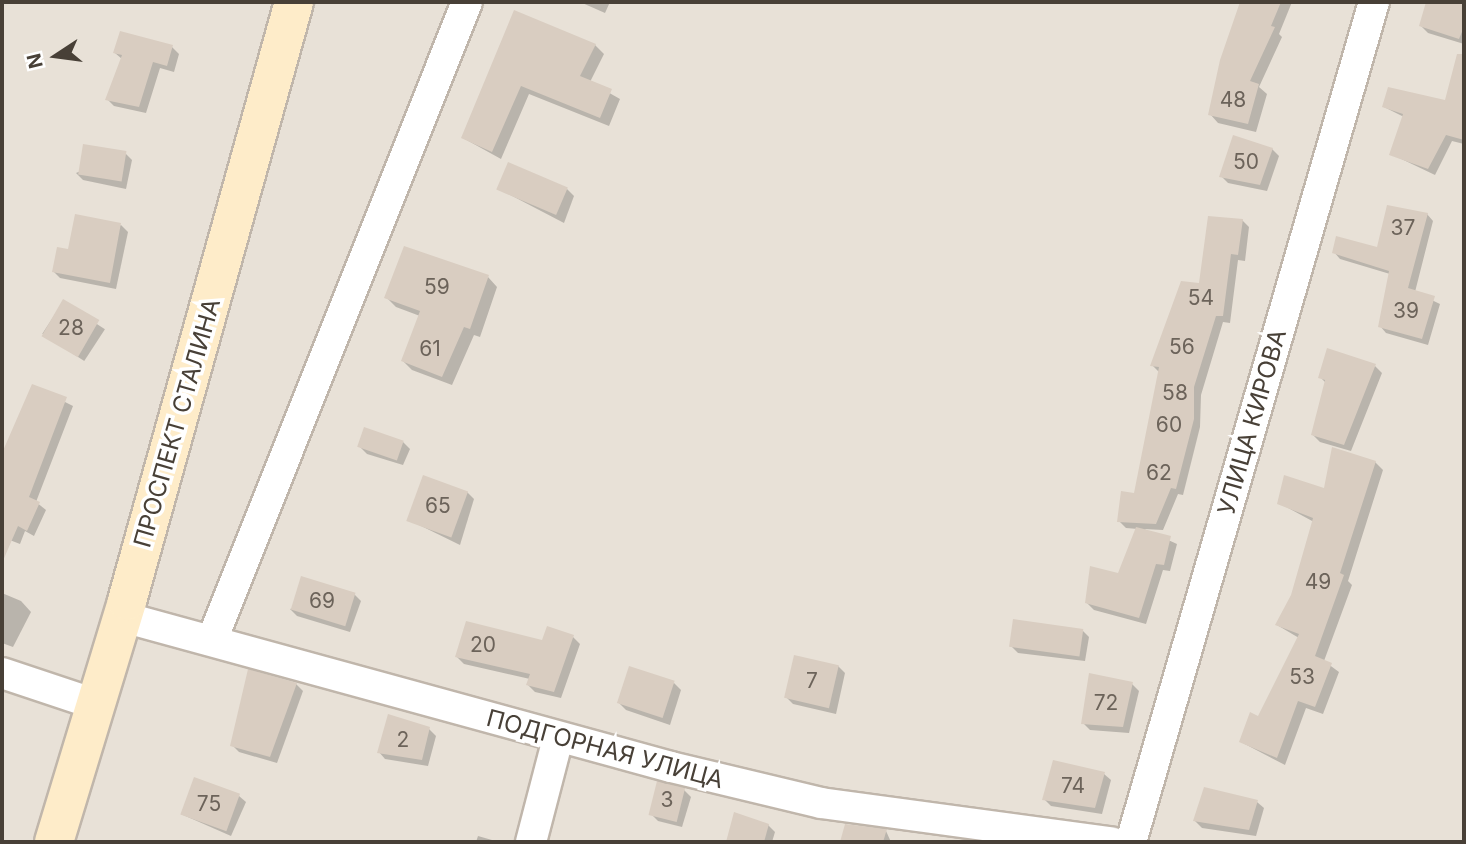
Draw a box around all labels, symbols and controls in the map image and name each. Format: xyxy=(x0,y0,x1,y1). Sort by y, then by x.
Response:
north arrow xyxy=(21,21,91,91)
text: N xyxy=(22,51,48,70)
house number: 48 xyxy=(1220,87,1246,113)
house number: 50 xyxy=(1233,149,1259,175)
house number: 37 xyxy=(1391,215,1415,241)
house number: 59 xyxy=(424,274,450,300)
house number: 54 xyxy=(1188,285,1214,311)
street label: ПРОСПЕКТ СТАЛИНА xyxy=(128,295,226,551)
house number: 39 xyxy=(1393,298,1419,324)
house number: 28 xyxy=(58,315,84,341)
street label: УЛИЦА КИРОВА xyxy=(1212,326,1292,518)
house number: 56 xyxy=(1169,334,1195,360)
house number: 61 xyxy=(419,336,441,362)
house number: 58 xyxy=(1162,380,1188,406)
house number: 60 xyxy=(1156,412,1182,438)
house number: 62 xyxy=(1146,460,1172,486)
house number: 65 xyxy=(425,493,451,519)
house number: 49 xyxy=(1305,569,1331,595)
house number: 69 xyxy=(309,588,335,614)
house number: 20 xyxy=(470,632,496,658)
house number: 53 xyxy=(1289,664,1315,690)
house number: 7 xyxy=(806,668,818,694)
house number: 72 xyxy=(1094,690,1118,716)
street label: ПОДГОРНАЯ УЛИЦА xyxy=(483,703,727,795)
house number: 2 xyxy=(397,727,409,753)
house number: 74 xyxy=(1061,773,1085,799)
house number: 3 xyxy=(661,787,673,813)
house number: 75 xyxy=(197,791,221,817)

